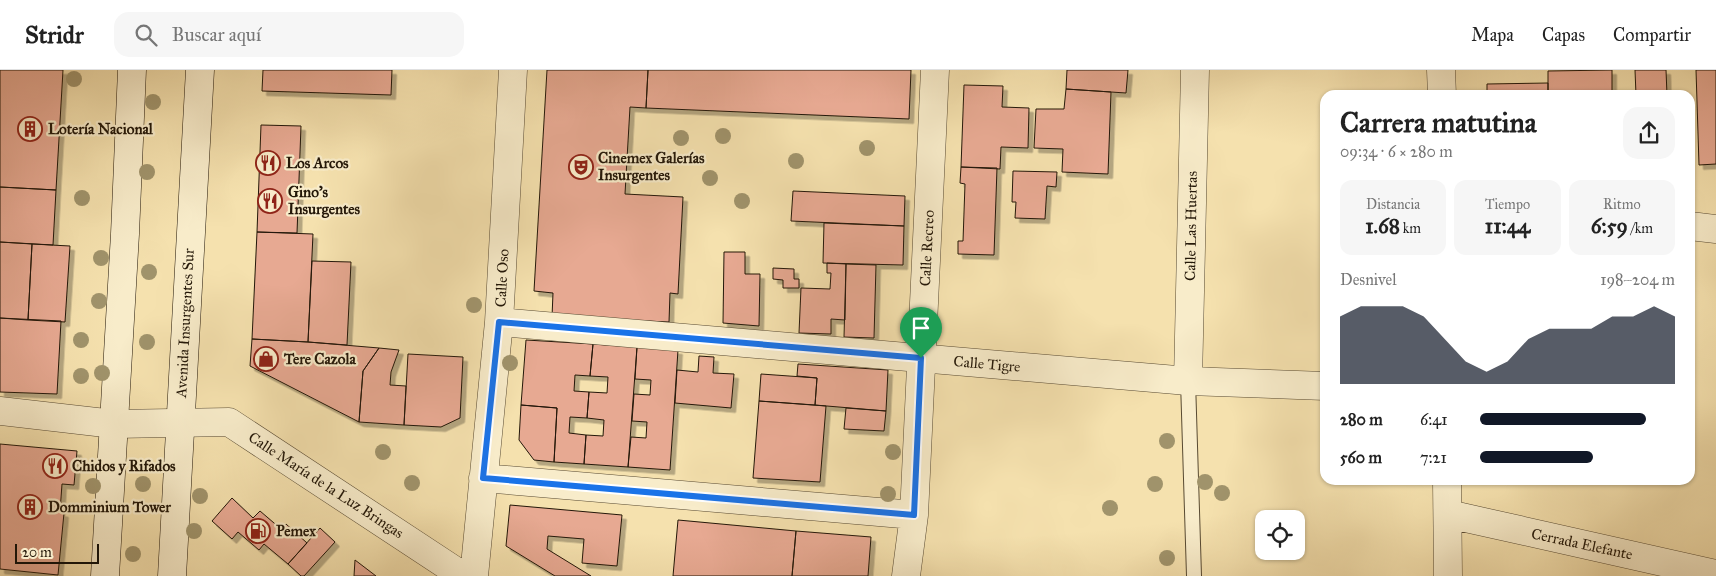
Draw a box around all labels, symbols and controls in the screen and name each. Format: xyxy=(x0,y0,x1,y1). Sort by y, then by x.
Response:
search box xyxy=(114,12,464,57)
text: Stridr xyxy=(25,20,84,50)
icon: search xyxy=(132,21,160,49)
text: Buscar aquí xyxy=(172,23,261,46)
text: Mapa xyxy=(1471,24,1514,46)
text: Capas xyxy=(1542,24,1585,46)
text: Compartir xyxy=(1613,24,1691,46)
text: Carrera matutina xyxy=(1340,105,1537,140)
button: share xyxy=(1623,107,1675,159)
building icon: Lotería Nacional xyxy=(17,116,43,142)
place label: Lotería Nacional xyxy=(48,120,154,138)
text: 09:34 · 6 × 280 m xyxy=(1340,142,1453,161)
place label: Cinemex Galerías Insurgentes xyxy=(598,149,705,185)
restaurant icon: Los Arcos xyxy=(255,150,281,176)
place label: Los Arcos xyxy=(286,154,349,172)
theatre icon: Cinemex Galerías Insurgentes xyxy=(568,154,594,180)
street label: Calle Las Huertas xyxy=(1181,171,1201,281)
place label: Gino's Insurgentes xyxy=(288,183,360,219)
restaurant icon: Gino's Insurgentes xyxy=(257,188,283,214)
text: Distancia xyxy=(1366,196,1420,213)
text: Tiempo xyxy=(1485,196,1530,213)
text: Ritmo xyxy=(1603,196,1641,213)
street label: Calle Recreo xyxy=(916,209,938,287)
text: 1.68 xyxy=(1365,213,1400,239)
text: 11:44 xyxy=(1485,213,1530,239)
text: 6:59 xyxy=(1591,213,1628,239)
text: km xyxy=(1400,220,1421,237)
text: /km xyxy=(1628,220,1653,237)
street label: Avenida Insurgentes Sur xyxy=(172,248,198,399)
street label: Calle Oso xyxy=(491,248,513,308)
text: Desnivel xyxy=(1340,270,1396,289)
text: 198–204 m xyxy=(1600,270,1675,289)
pin xyxy=(900,307,942,358)
icon: arrive xyxy=(907,314,935,342)
shop icon: Tere Cazola xyxy=(253,346,279,372)
place label: Tere Cazola xyxy=(283,350,356,368)
street label: Calle Tigre xyxy=(953,352,1021,376)
text: 280 m xyxy=(1340,410,1383,429)
text: 6:41 xyxy=(1420,410,1447,429)
street label: Calle María de la Luz Bringas xyxy=(245,428,407,542)
text: 560 m xyxy=(1340,448,1382,467)
text: 7:21 xyxy=(1420,448,1447,467)
restaurant icon: Chidos y Rifados xyxy=(42,453,68,479)
place label: Chidos y Rifados xyxy=(72,457,176,476)
building icon: Domminium Tower xyxy=(17,494,43,520)
place label: Domminium Tower xyxy=(48,498,171,516)
map controls xyxy=(1255,510,1305,560)
button: locate xyxy=(1255,510,1305,560)
fuel station icon: Pemex xyxy=(245,518,271,544)
place label: Pemex xyxy=(276,522,316,540)
street label: Cerrada Elefante xyxy=(1530,524,1634,564)
scale bar xyxy=(15,541,99,564)
text: 20 m xyxy=(22,544,52,561)

